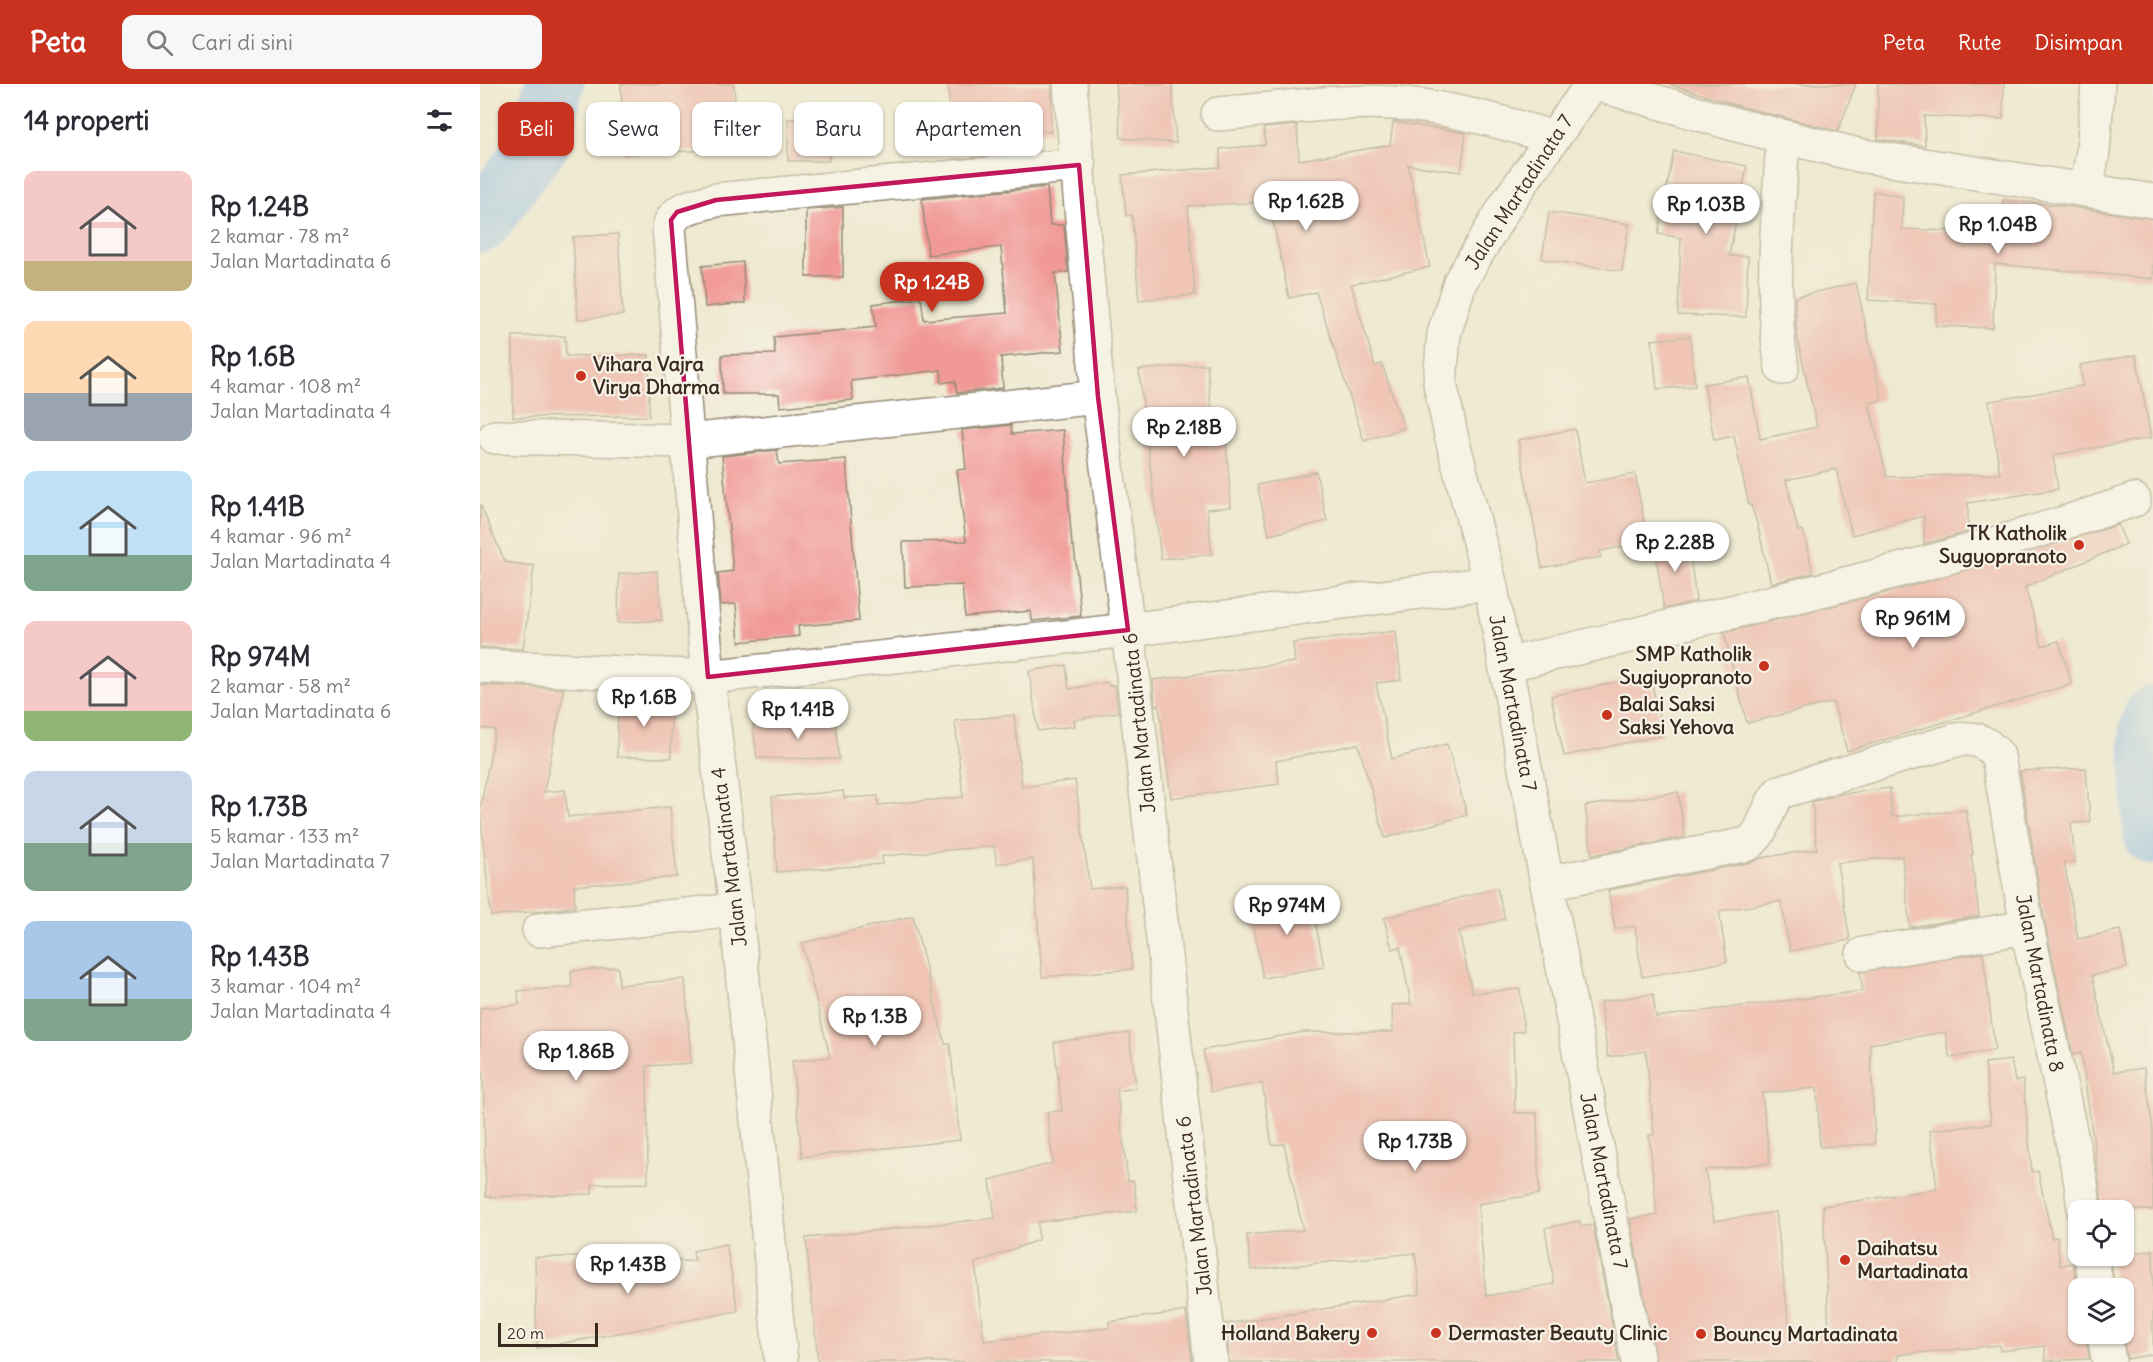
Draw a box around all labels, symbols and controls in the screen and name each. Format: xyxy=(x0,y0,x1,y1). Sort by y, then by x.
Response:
search box xyxy=(122,15,542,69)
text: Peta xyxy=(30,24,86,60)
icon: search xyxy=(143,26,176,59)
text: Cari di sini xyxy=(191,28,293,56)
text: Peta xyxy=(1883,29,1925,56)
text: Rute xyxy=(1958,29,2002,56)
text: Disimpan xyxy=(2035,29,2123,56)
chip: Beli xyxy=(498,102,574,156)
chip: Sewa xyxy=(586,102,680,156)
chip: Filter xyxy=(692,102,782,156)
chip: Baru xyxy=(794,102,883,156)
chip: Apartemen xyxy=(895,102,1043,156)
text: 14 properti xyxy=(24,104,149,137)
icon: filters xyxy=(423,104,456,137)
street label: Jalan Martadinata 7 xyxy=(1459,109,1578,274)
pin: Rp 1.62B xyxy=(1244,181,1368,232)
pin: Rp 1.03B xyxy=(1644,184,1768,235)
text: Rp 1.62B xyxy=(1268,188,1344,213)
text: Rp 1.24B xyxy=(210,190,309,223)
text: Rp 1.03B xyxy=(1667,191,1745,216)
icon: home xyxy=(72,195,144,267)
pin: Rp 1.04B xyxy=(1936,204,2060,255)
text: Rp 1.04B xyxy=(1959,211,2037,236)
text: 2 kamar · 78 m² xyxy=(210,223,349,248)
text: Jalan Martadinata 6 xyxy=(210,248,391,273)
pin: Rp 1.24B xyxy=(870,262,994,313)
text: Rp 1.24B xyxy=(894,269,970,294)
text: Rp 1.6B xyxy=(210,340,295,373)
icon: home xyxy=(72,345,144,417)
place label: Vihara Vajra Virya Dharma xyxy=(593,351,721,399)
marker: Vihara Vajra Virya Dharma xyxy=(574,369,588,383)
text: 4 kamar · 108 m² xyxy=(210,373,361,398)
text: Jalan Martadinata 4 xyxy=(210,398,391,423)
pin: Rp 2.18B xyxy=(1122,407,1246,458)
text: Rp 2.18B xyxy=(1146,414,1222,439)
text: Rp 1.41B xyxy=(210,490,305,523)
icon: home xyxy=(72,495,144,567)
place label: TK Katholik Sugyopranoto xyxy=(1939,520,2067,568)
pin: Rp 2.28B xyxy=(1613,522,1737,573)
text: 4 kamar · 96 m² xyxy=(210,523,352,548)
text: Rp 2.28B xyxy=(1635,529,1715,554)
marker: TK Katholik Sugyopranoto xyxy=(2072,538,2086,552)
text: Jalan Martadinata 4 xyxy=(210,548,391,573)
pin: Rp 961M xyxy=(1858,598,1968,649)
text: Rp 961M xyxy=(1875,605,1951,630)
street label: Jalan Martadinata 7 xyxy=(1484,612,1543,794)
street label: Jalan Martadinata 6 xyxy=(1117,632,1160,814)
text: Rp 974M xyxy=(210,640,311,673)
place label: SMP Katholik Sugiyopranoto xyxy=(1620,641,1752,689)
icon: home xyxy=(72,645,144,717)
marker: SMP Katholik Sugiyopranoto xyxy=(1757,659,1771,673)
text: 2 kamar · 58 m² xyxy=(210,673,351,698)
pin: Rp 1.6B xyxy=(589,677,699,728)
text: Rp 1.6B xyxy=(611,684,677,709)
pin: Rp 1.41B xyxy=(736,689,860,740)
place label: Balai Saksi Saksi Yehova xyxy=(1619,691,1735,739)
text: Rp 1.41B xyxy=(762,696,834,721)
text: Jalan Martadinata 6 xyxy=(210,698,391,723)
marker: Balai Saksi Saksi Yehova xyxy=(1600,708,1614,722)
street label: Jalan Martadinata 4 xyxy=(705,766,752,949)
text: Rp 1.73B xyxy=(210,790,308,823)
icon: home xyxy=(72,795,144,867)
text: 5 kamar · 133 m² xyxy=(210,823,359,848)
text: Jalan Martadinata 7 xyxy=(210,848,389,873)
pin: Rp 974M xyxy=(1232,885,1342,936)
text: Rp 974M xyxy=(1248,892,1326,917)
street label: Jalan Martadinata 8 xyxy=(2011,892,2070,1074)
text: Rp 1.43B xyxy=(210,940,310,973)
icon: home xyxy=(72,945,144,1017)
text: 3 kamar · 104 m² xyxy=(210,973,361,998)
pin: Rp 1.3B xyxy=(820,996,930,1047)
text: Jalan Martadinata 4 xyxy=(210,998,391,1023)
text: Rp 1.3B xyxy=(842,1003,908,1028)
pin: Rp 1.86B xyxy=(514,1031,638,1082)
text: Rp 1.86B xyxy=(537,1038,615,1063)
street label: Jalan Martadinata 7 xyxy=(1575,1090,1634,1272)
street label: Jalan Martadinata 6 xyxy=(1170,1115,1217,1298)
pin: Rp 1.73B xyxy=(1353,1121,1477,1172)
text: Rp 1.73B xyxy=(1377,1128,1453,1153)
map controls xyxy=(2068,1200,2134,1344)
button: locate xyxy=(2068,1200,2134,1266)
place label: Daihatsu Martadinata xyxy=(1857,1235,1969,1283)
pin: Rp 1.43B xyxy=(566,1244,690,1295)
text: Rp 1.43B xyxy=(590,1251,666,1276)
marker: Daihatsu Martadinata xyxy=(1838,1253,1852,1267)
button: layers xyxy=(2068,1278,2134,1344)
scale bar xyxy=(498,1320,598,1348)
place label: Holland Bakery xyxy=(1221,1320,1360,1345)
place label: Dermaster Beauty Clinic xyxy=(1448,1320,1668,1345)
place label: Bouncy Martadinata xyxy=(1713,1321,1899,1346)
text: 20 m xyxy=(507,1323,544,1343)
marker: Holland Bakery xyxy=(1365,1326,1379,1340)
marker: Dermaster Beauty Clinic xyxy=(1429,1326,1443,1340)
marker: Bouncy Martadinata xyxy=(1694,1327,1708,1341)

